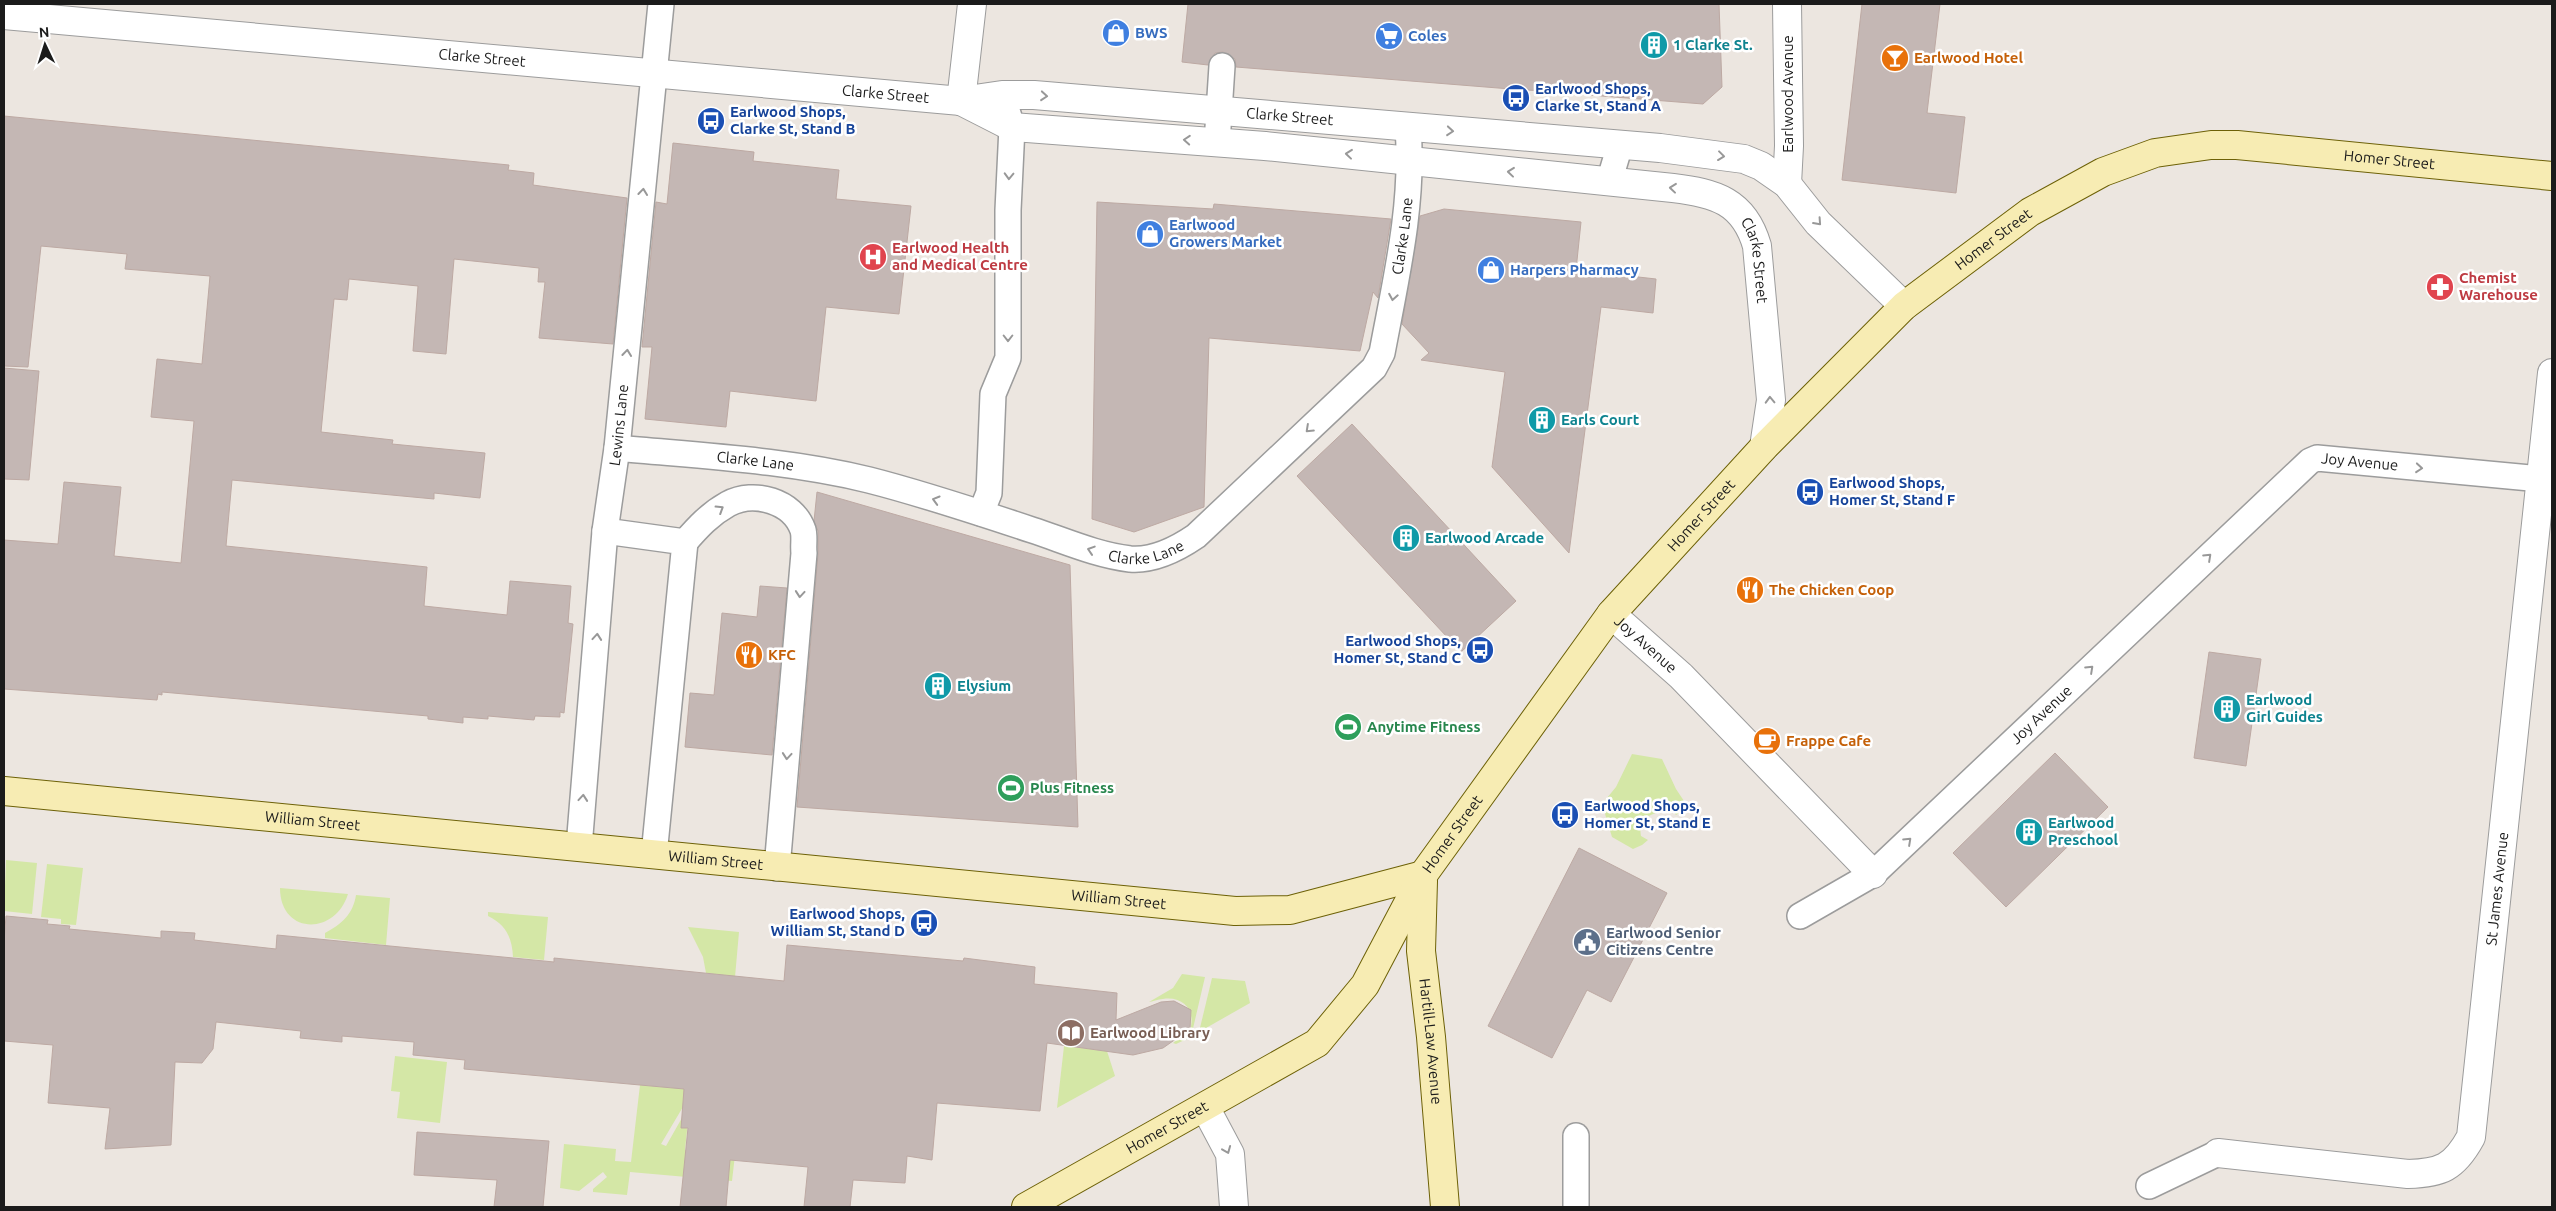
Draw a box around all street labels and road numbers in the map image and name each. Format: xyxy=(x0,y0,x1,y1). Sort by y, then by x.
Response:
street label: Earlwood Avenue xyxy=(1779,35,1796,153)
street label: Clarke Street xyxy=(438,45,527,70)
street label: Clarke Street xyxy=(841,81,930,106)
street label: Clarke Street xyxy=(1245,104,1334,128)
street label: Homer Street xyxy=(2343,147,2436,172)
street label: Clarke Lane xyxy=(1388,197,1416,276)
street label: Homer Street xyxy=(1951,205,2035,273)
street label: Clarke Street xyxy=(1738,214,1771,304)
street label: Lewins Lane xyxy=(606,383,631,467)
street label: Clarke Lane xyxy=(716,448,795,474)
street label: Joy Avenue xyxy=(2320,449,2399,474)
street label: Homer Street xyxy=(1664,476,1738,555)
street label: Clarke Lane xyxy=(1107,536,1187,567)
street label: Joy Avenue xyxy=(1611,612,1680,676)
street label: Joy Avenue xyxy=(2007,682,2075,747)
street label: Homer Street xyxy=(1418,792,1486,876)
street label: William Street xyxy=(264,807,361,834)
street label: St James Avenue xyxy=(2482,831,2511,946)
street label: William Street xyxy=(667,847,764,873)
street label: William Street xyxy=(1070,886,1167,912)
street label: Hartill-Law Avenue xyxy=(1416,977,1446,1105)
street label: Homer Street xyxy=(1123,1097,1211,1157)

